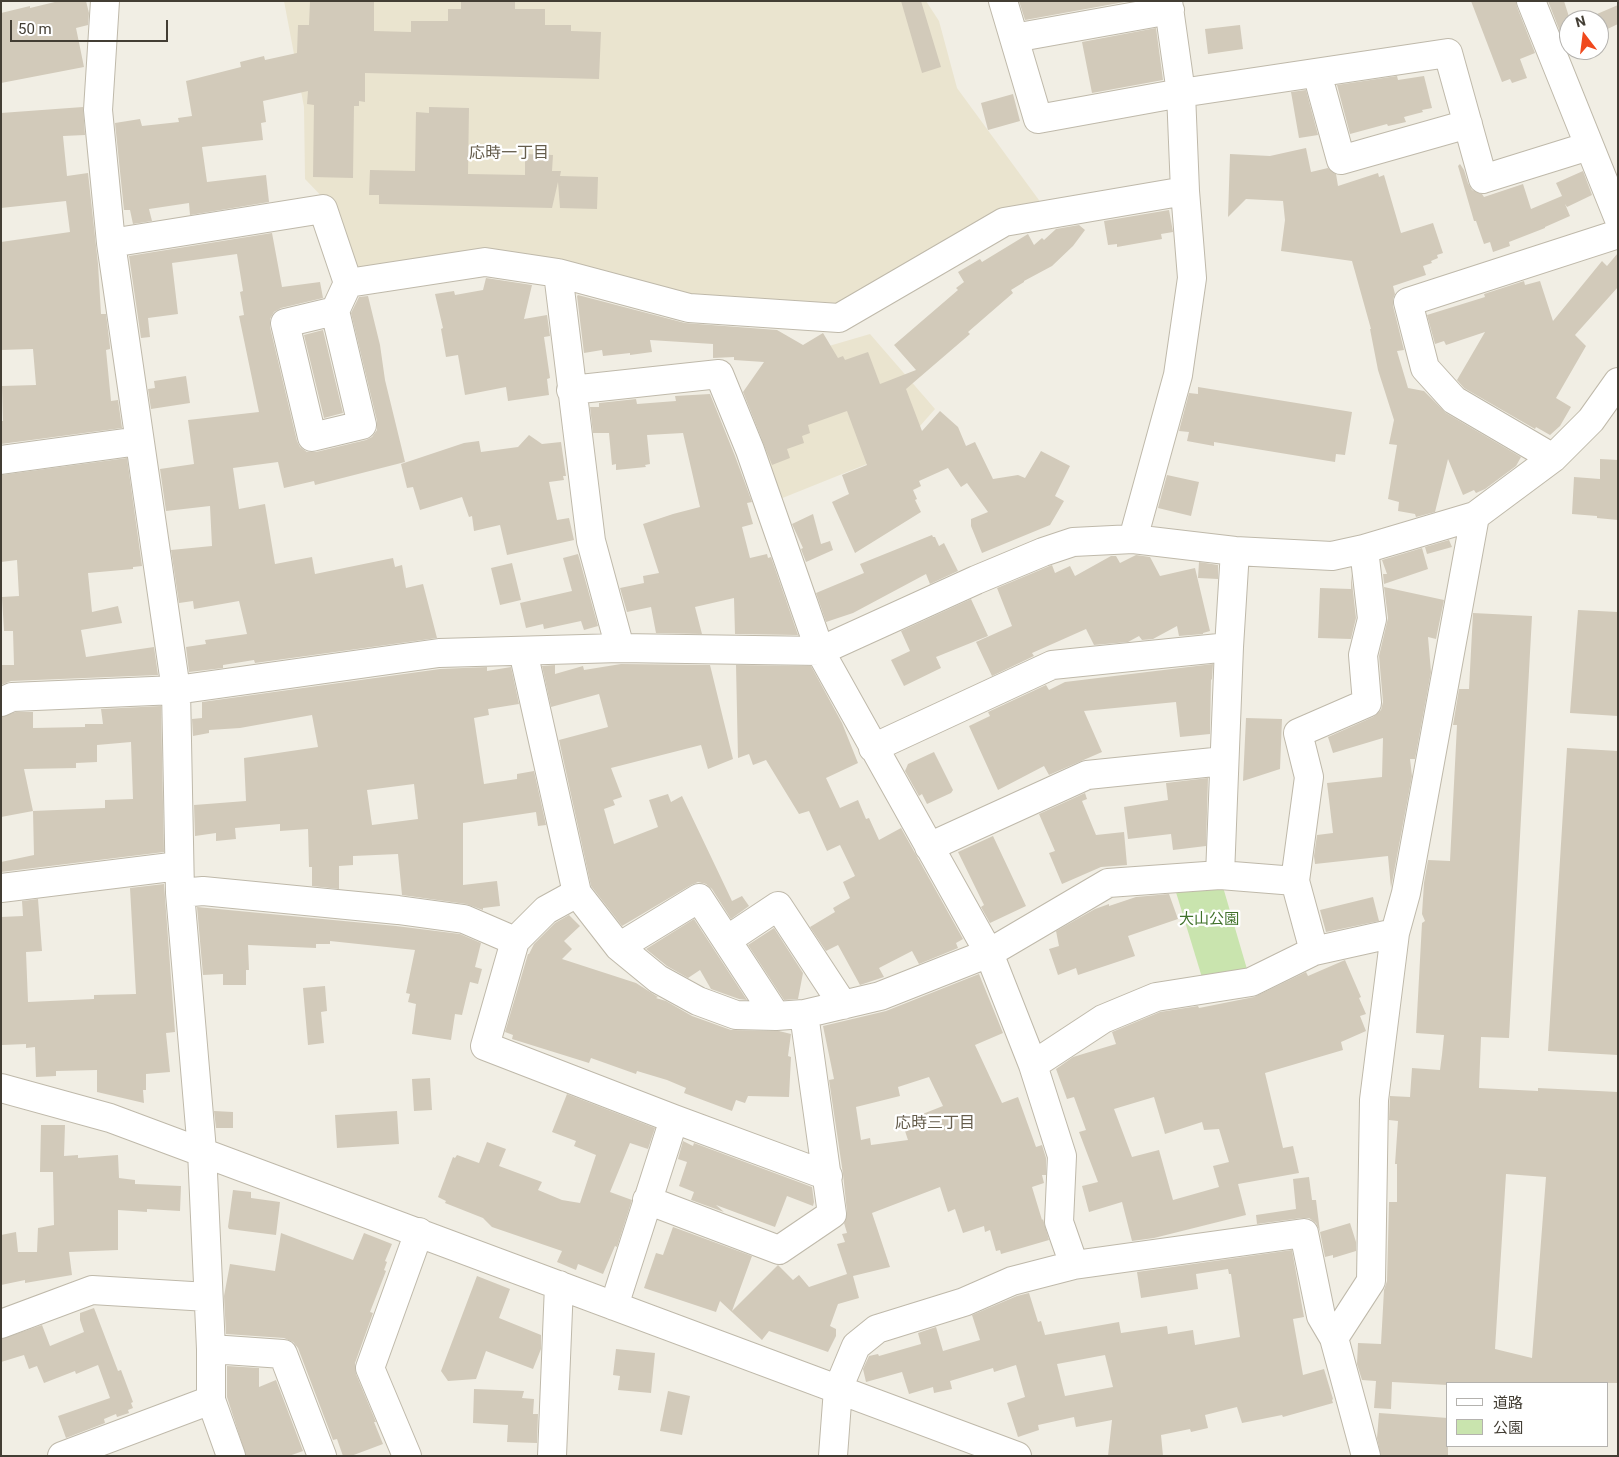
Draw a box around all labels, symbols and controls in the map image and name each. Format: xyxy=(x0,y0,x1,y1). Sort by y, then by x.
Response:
scale bar xyxy=(12,10,170,42)
north arrow xyxy=(1559,10,1609,60)
text: N xyxy=(1574,12,1587,30)
text: 50 m xyxy=(18,20,52,38)
district label: 応時一丁目 xyxy=(469,144,549,164)
park label: 大山公園 xyxy=(1179,911,1239,929)
district label: 応時三丁目 xyxy=(895,1114,975,1134)
legend xyxy=(1446,1382,1609,1447)
text: 道路 xyxy=(1493,1394,1523,1412)
text: 公園 xyxy=(1493,1419,1523,1437)

